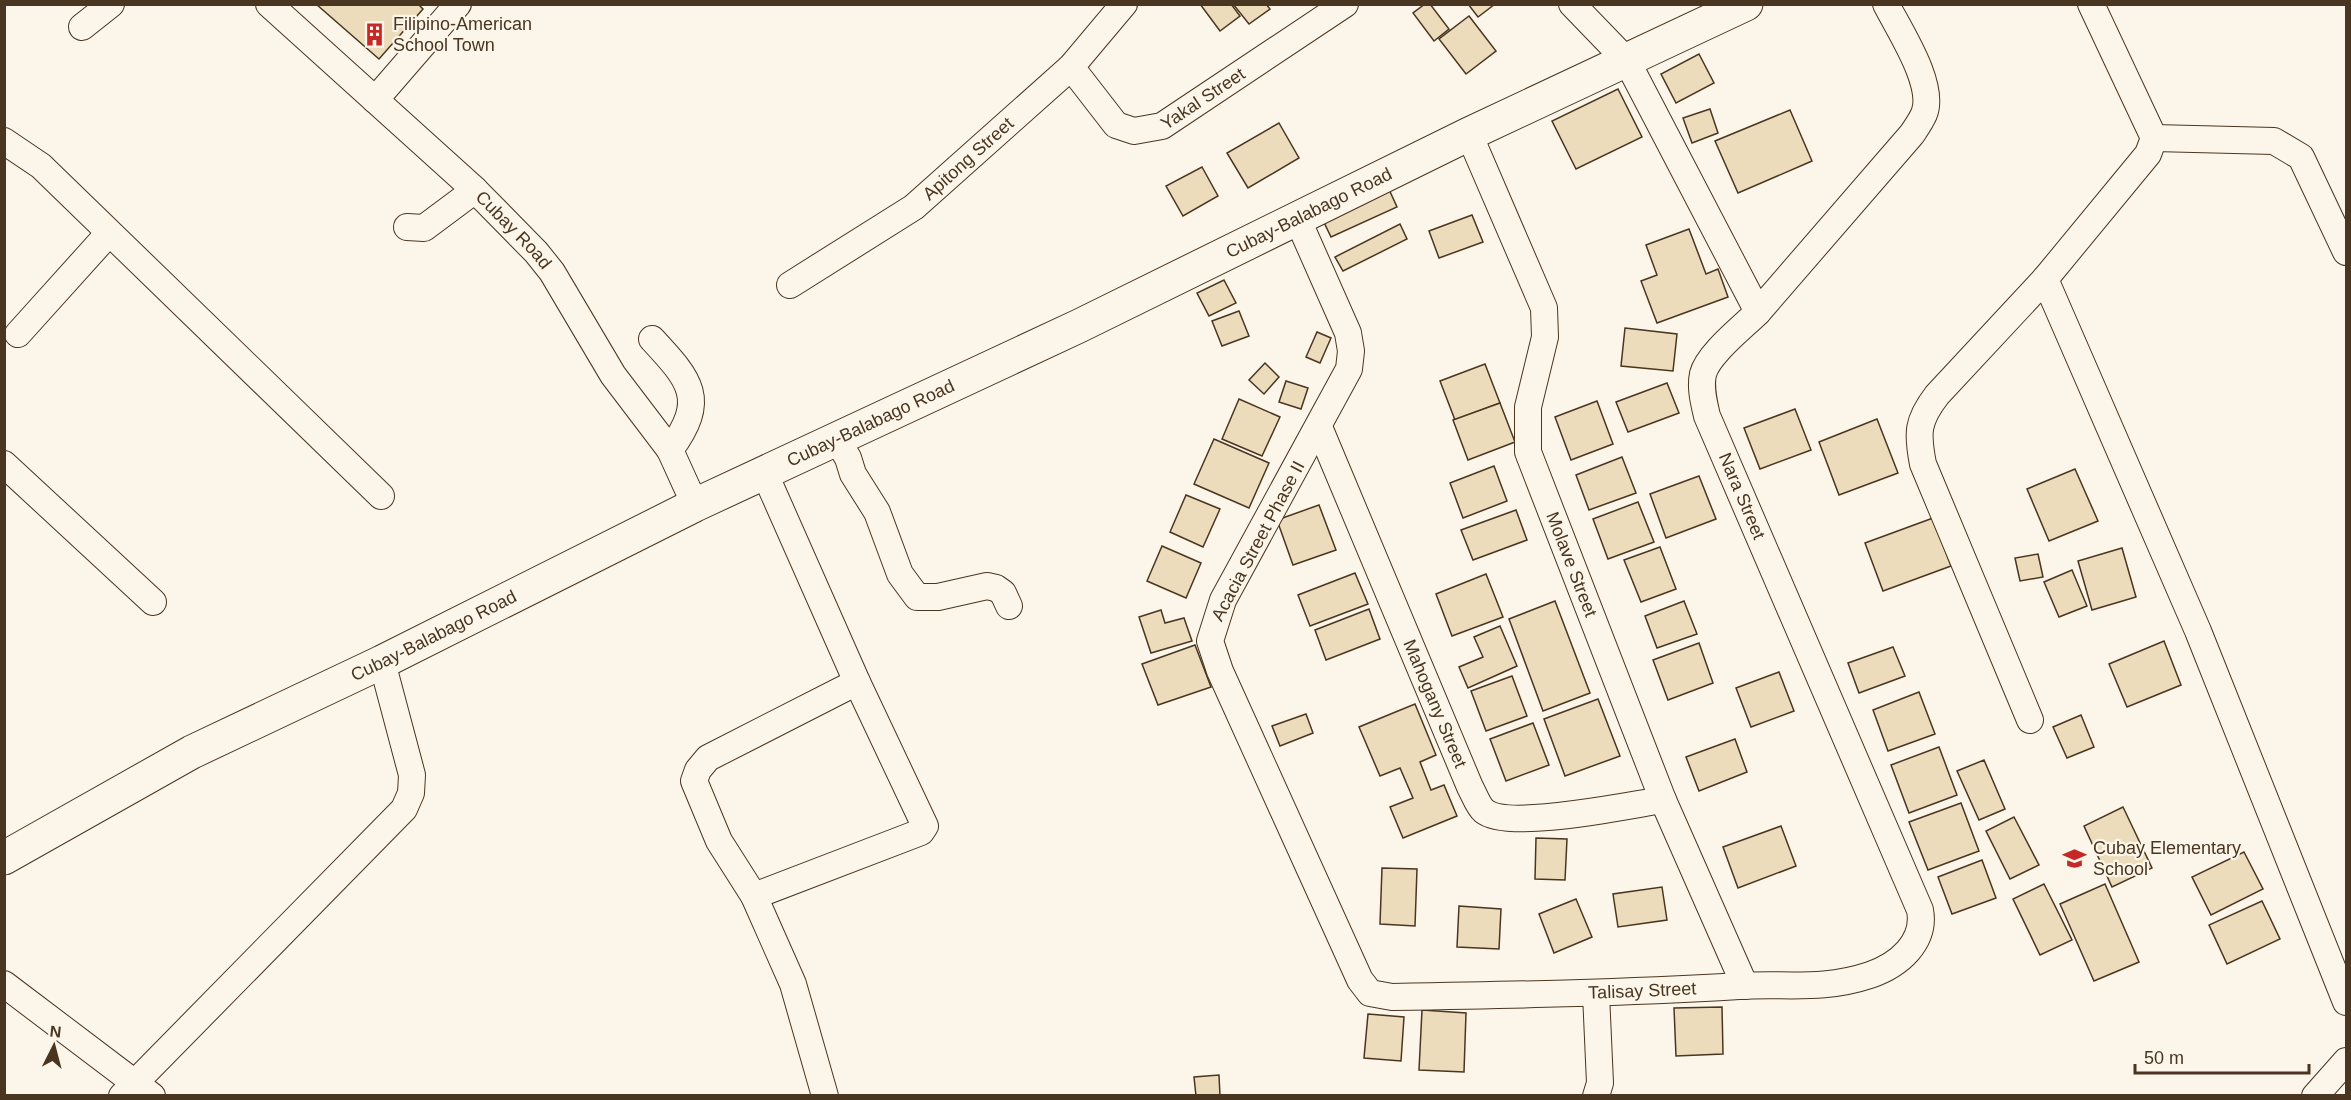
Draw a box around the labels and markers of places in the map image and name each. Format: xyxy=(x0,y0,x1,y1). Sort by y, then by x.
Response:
place label: Filipino-American School Town xyxy=(393,14,532,55)
building icon: Filipino-American School Town xyxy=(362,21,388,47)
place label: Cubay Elementary School xyxy=(2093,838,2241,879)
school or university icon: Cubay Elementary School xyxy=(2062,845,2088,871)

